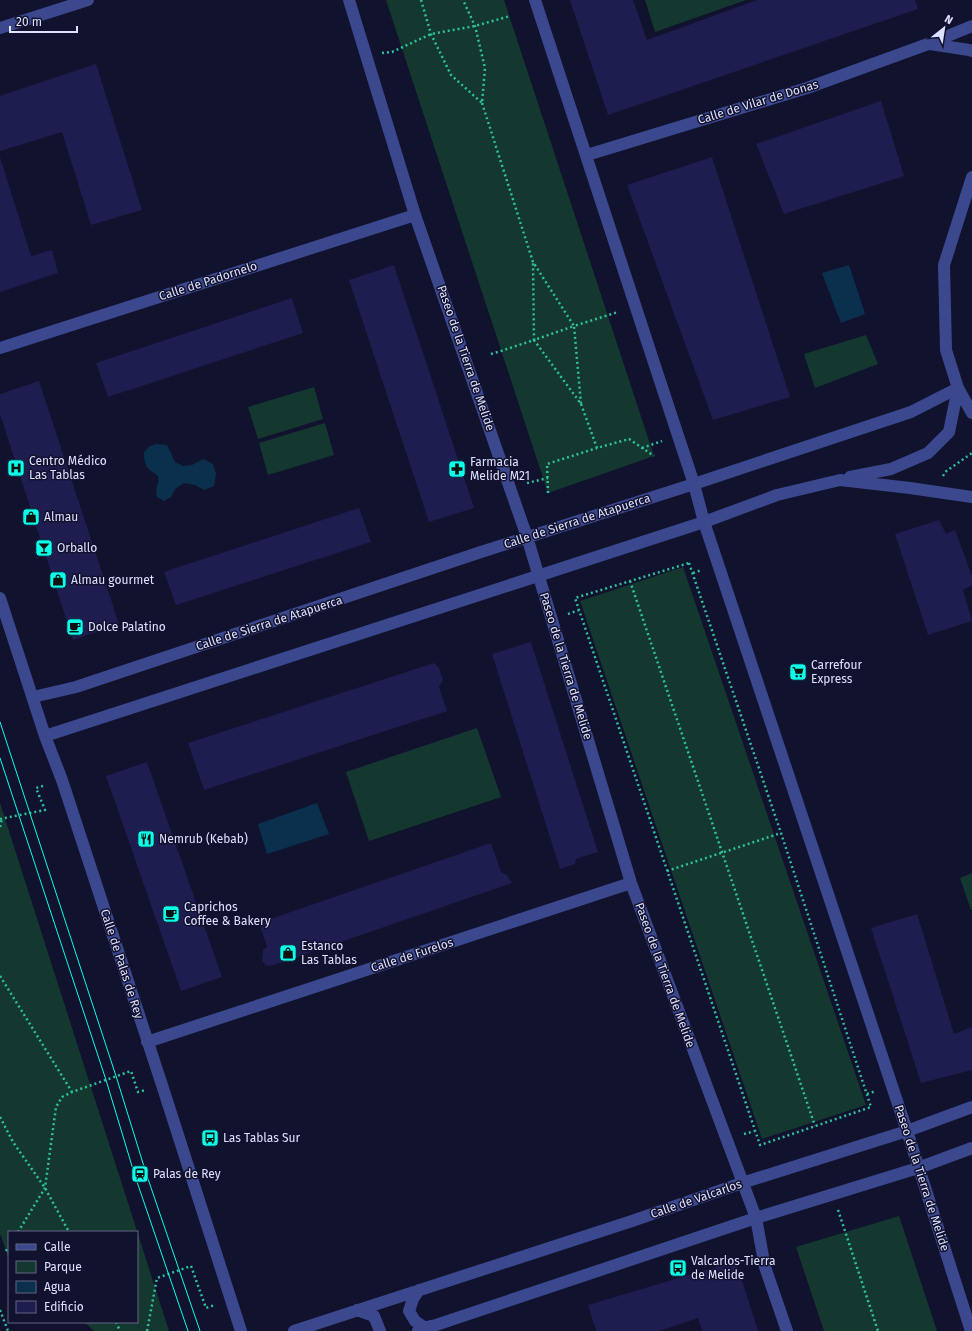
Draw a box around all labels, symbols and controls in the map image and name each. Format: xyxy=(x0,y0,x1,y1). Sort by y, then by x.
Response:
scale bar xyxy=(10,8,77,34)
north arrow xyxy=(924,8,964,48)
text: N xyxy=(942,12,955,27)
text: 20 m xyxy=(16,15,42,29)
street label: Calle de Vilar de Donas xyxy=(696,77,820,127)
street label: Calle de Padornelo xyxy=(157,259,259,303)
street label: Paseo de la Tierra de Melide xyxy=(434,283,498,433)
place label: Centro Médico Las Tablas xyxy=(29,454,107,482)
place label: Farmacia Melide M21 xyxy=(470,455,530,483)
hospital icon: Centro Médico Las Tablas xyxy=(6,458,26,478)
pharmacy icon: Farmacia Melide M21 xyxy=(447,459,467,479)
street label: Calle de Sierra de Atapuerca xyxy=(502,491,652,551)
shop icon: Almau xyxy=(21,507,41,527)
place label: Almau xyxy=(44,510,78,524)
bar icon: Orballo xyxy=(34,538,54,558)
place label: Orballo xyxy=(57,541,97,555)
shop icon: Almau gourmet xyxy=(48,570,68,590)
place label: Almau gourmet xyxy=(71,573,155,587)
street label: Paseo de la Tierra de Melide xyxy=(537,591,595,741)
street label: Calle de Sierra de Atapuerca xyxy=(194,593,344,653)
cafe icon: Dolce Palatino xyxy=(65,617,85,637)
place label: Dolce Palatino xyxy=(88,620,166,634)
place label: Carrefour Express xyxy=(811,658,862,686)
supermarket icon: Carrefour Express xyxy=(788,662,808,682)
restaurant icon: Nemrub (Kebab) xyxy=(136,829,156,849)
place label: Nemrub (Kebab) xyxy=(159,832,248,846)
place label: Caprichos Coffee & Bakery xyxy=(184,900,271,928)
street label: Paseo de la Tierra de Melide xyxy=(632,901,698,1049)
cafe icon: Caprichos Coffee & Bakery xyxy=(161,904,181,924)
street label: Calle de Palas de Rey xyxy=(98,907,146,1021)
street label: Calle de Furelos xyxy=(369,935,455,975)
place label: Estanco Las Tablas xyxy=(301,939,357,967)
shop icon: Estanco Las Tablas xyxy=(278,943,298,963)
street label: Paseo de la Tierra de Melide xyxy=(892,1103,952,1253)
bus stop icon: Las Tablas Sur xyxy=(200,1128,220,1148)
place label: Las Tablas Sur xyxy=(223,1131,300,1145)
station icon: Palas de Rey xyxy=(130,1164,150,1184)
place label: Palas de Rey xyxy=(153,1167,221,1181)
street label: Calle de Valcarlos xyxy=(649,1177,744,1221)
legend xyxy=(8,1231,138,1323)
text: Calle xyxy=(44,1240,71,1254)
place label: Valcarlos-Tierra de Melide xyxy=(691,1254,776,1282)
bus stop icon: Valcarlos-Tierra de Melide xyxy=(668,1258,688,1278)
text: Parque xyxy=(44,1260,82,1274)
text: Agua xyxy=(44,1280,71,1294)
text: Edificio xyxy=(44,1300,84,1314)

